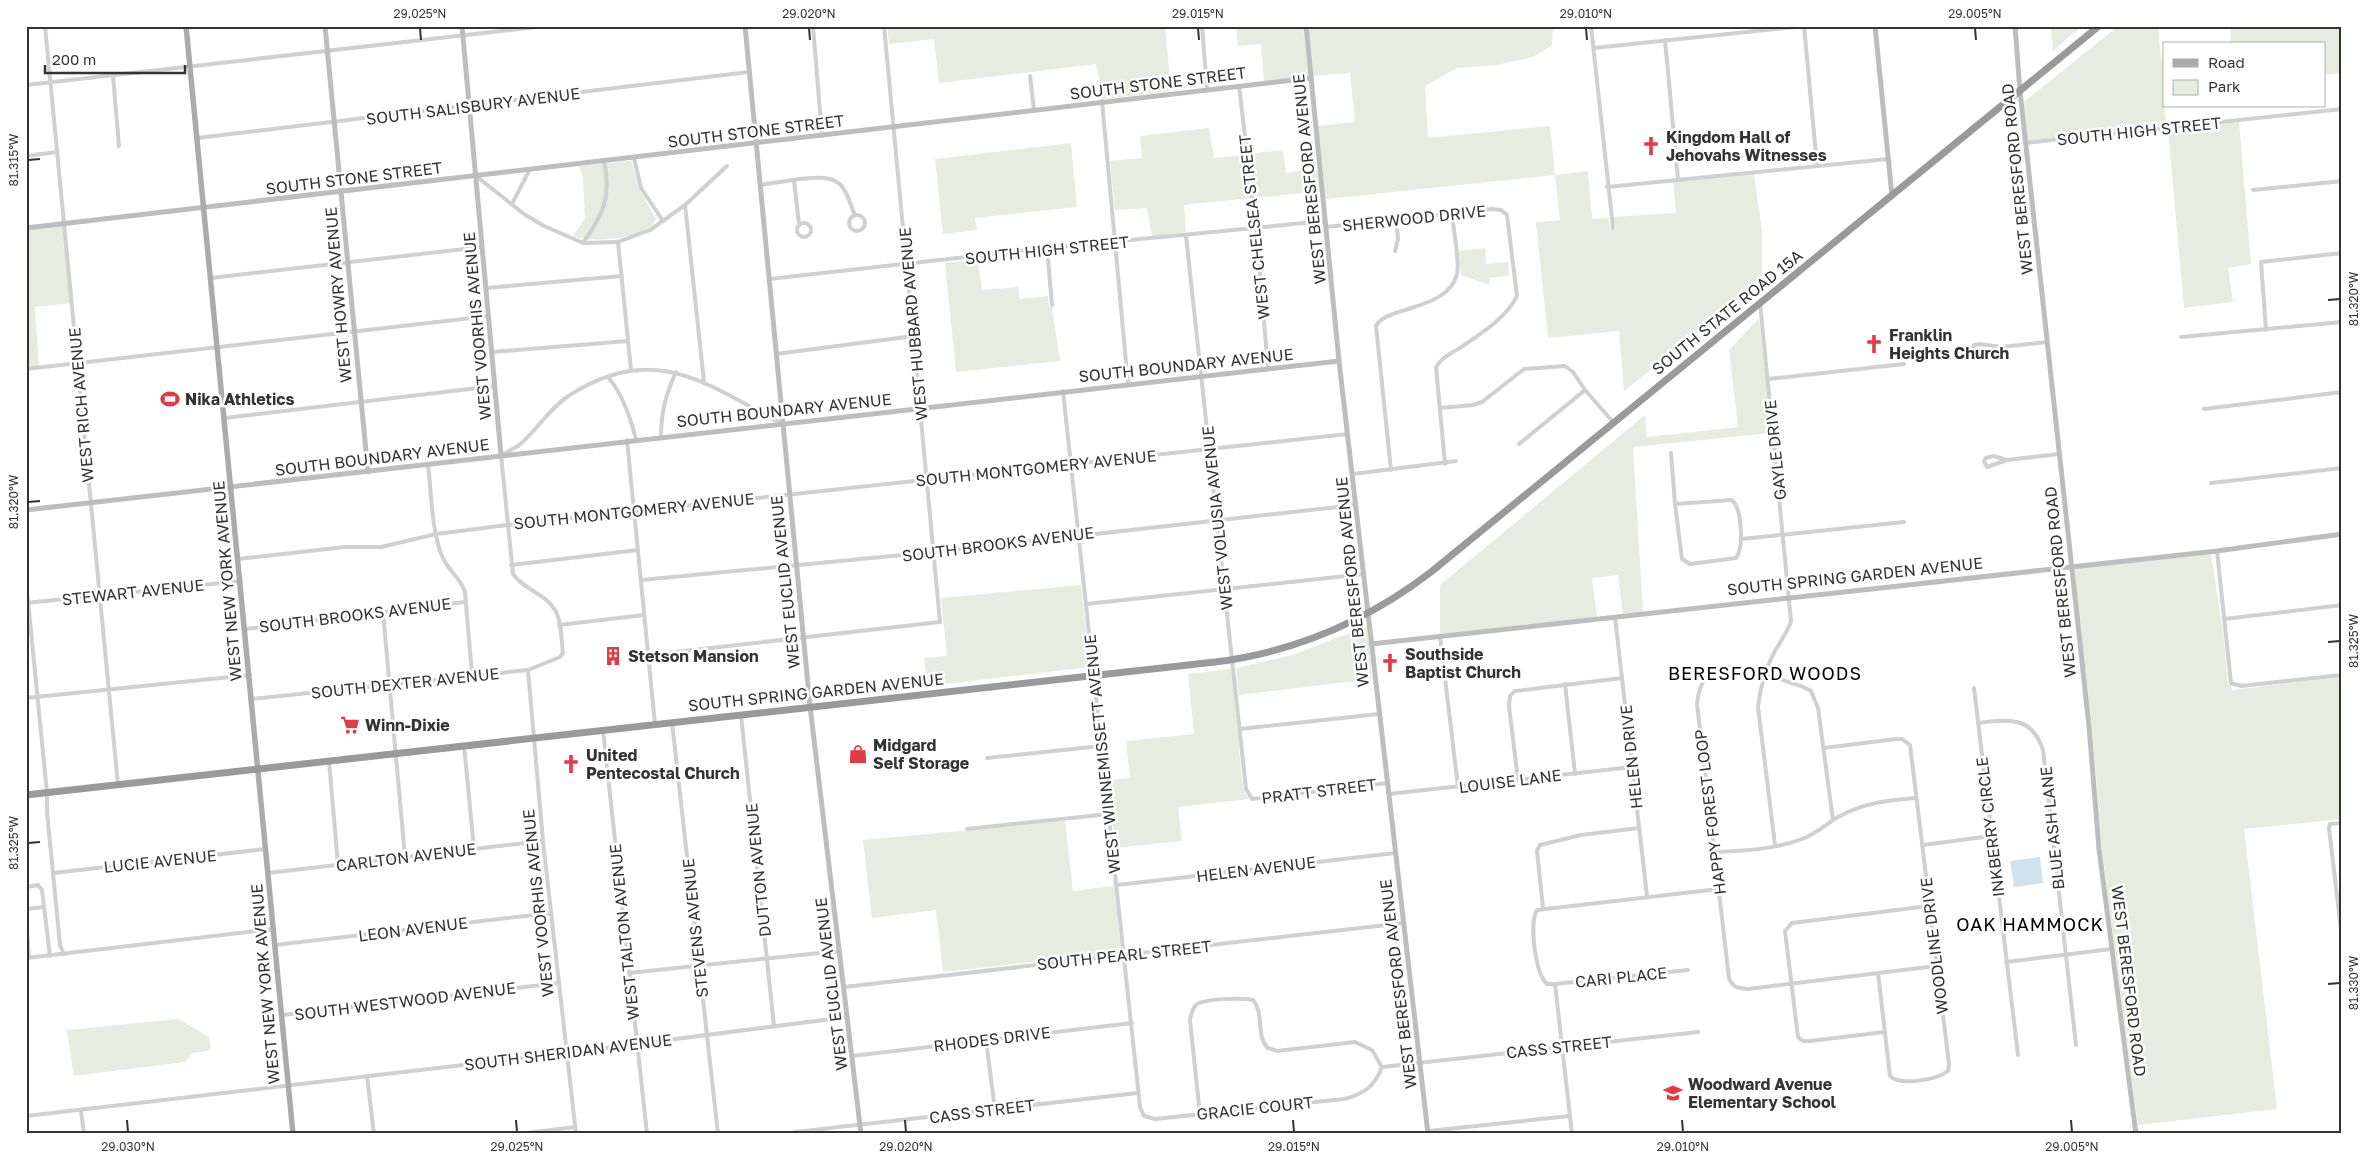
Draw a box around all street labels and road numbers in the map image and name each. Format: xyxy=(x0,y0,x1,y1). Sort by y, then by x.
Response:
street label: SOUTH STONE STREET xyxy=(1069,62,1248,104)
street label: WEST BERESFORD AVENUE xyxy=(1288,73,1330,285)
street label: WEST BERESFORD ROAD xyxy=(1997,82,2037,276)
street label: SOUTH SALISBURY AVENUE xyxy=(365,83,581,129)
street label: SOUTH STONE STREET xyxy=(667,110,846,152)
street label: SOUTH HIGH STREET xyxy=(2056,112,2222,150)
street label: WEST CHELSEA STREET xyxy=(1234,133,1274,320)
street label: SOUTH STONE STREET xyxy=(265,157,444,199)
street label: SHERWOOD DRIVE xyxy=(1341,200,1487,236)
street label: WEST HOWRY AVENUE xyxy=(320,206,356,384)
street label: WEST HUBBARD AVENUE xyxy=(895,226,931,422)
street label: WEST VOORHIS AVENUE xyxy=(459,231,495,421)
street label: SOUTH HIGH STREET xyxy=(964,231,1130,269)
street label: SOUTH STATE ROAD 15A xyxy=(1648,245,1806,379)
street label: WEST RICH AVENUE xyxy=(64,327,98,483)
street label: SOUTH BOUNDARY AVENUE xyxy=(1078,344,1294,386)
street label: SOUTH BOUNDARY AVENUE xyxy=(676,389,892,431)
street label: GAYLE DRIVE xyxy=(1760,399,1790,501)
street label: WEST VOLUSIA AVENUE xyxy=(1197,425,1237,611)
street label: SOUTH BOUNDARY AVENUE xyxy=(274,434,490,480)
street label: SOUTH MONTGOMERY AVENUE xyxy=(915,445,1157,491)
street label: WEST BERESFORD AVENUE xyxy=(1331,476,1373,688)
street label: WEST NEW YORK AVENUE xyxy=(208,480,246,682)
street label: WEST BERESFORD ROAD xyxy=(2040,485,2080,679)
street label: SOUTH MONTGOMERY AVENUE xyxy=(513,488,755,534)
street label: WEST EUCLID AVENUE xyxy=(766,494,804,670)
street label: SOUTH BROOKS AVENUE xyxy=(901,522,1095,566)
street label: SOUTH SPRING GARDEN AVENUE xyxy=(1726,553,1984,599)
street label: STEWART AVENUE xyxy=(61,575,205,609)
street label: SOUTH BROOKS AVENUE xyxy=(258,593,452,637)
street label: WEST WINNEMISSETT AVENUE xyxy=(1079,633,1125,875)
street label: SOUTH DEXTER AVENUE xyxy=(310,663,500,703)
street label: SOUTH SPRING GARDEN AVENUE xyxy=(687,669,945,715)
street label: HELEN DRIVE xyxy=(1616,704,1646,810)
street label: HAPPY FOREST LOOP xyxy=(1690,728,1730,896)
street label: INKBERRY CIRCLE xyxy=(1971,756,2009,898)
street label: LOUISE LANE xyxy=(1458,765,1562,797)
street label: BLUE ASH LANE xyxy=(2036,765,2068,891)
street label: PRATT STREET xyxy=(1260,774,1378,808)
street label: DUTTON AVENUE xyxy=(741,802,775,938)
street label: WEST VOORHIS AVENUE xyxy=(518,808,558,998)
street label: CARLTON AVENUE xyxy=(335,838,477,876)
street label: WEST TALTON AVENUE xyxy=(605,843,643,1021)
street label: LUCIE AVENUE xyxy=(103,845,217,877)
street label: HELEN AVENUE xyxy=(1195,852,1317,886)
street label: STEVENS AVENUE xyxy=(678,857,712,999)
street label: WOODLINE DRIVE xyxy=(1916,876,1952,1016)
street label: WEST BERESFORD AVENUE xyxy=(1375,878,1421,1090)
street label: WEST NEW YORK AVENUE xyxy=(246,883,284,1085)
street label: WEST BERESFORD ROAD xyxy=(2107,884,2151,1078)
street label: WEST EUCLID AVENUE xyxy=(810,896,852,1072)
street label: LEON AVENUE xyxy=(357,912,469,946)
street label: SOUTH PEARL STREET xyxy=(1036,936,1212,974)
street label: CARI PLACE xyxy=(1574,962,1668,992)
street label: SOUTH WESTWOOD AVENUE xyxy=(293,977,517,1025)
street label: RHODES DRIVE xyxy=(932,1022,1052,1056)
street label: SOUTH SHERIDAN AVENUE xyxy=(463,1029,673,1075)
street label: CASS STREET xyxy=(1505,1032,1613,1062)
street label: GRACIE COURT xyxy=(1196,1092,1314,1124)
street label: CASS STREET xyxy=(928,1095,1036,1127)

